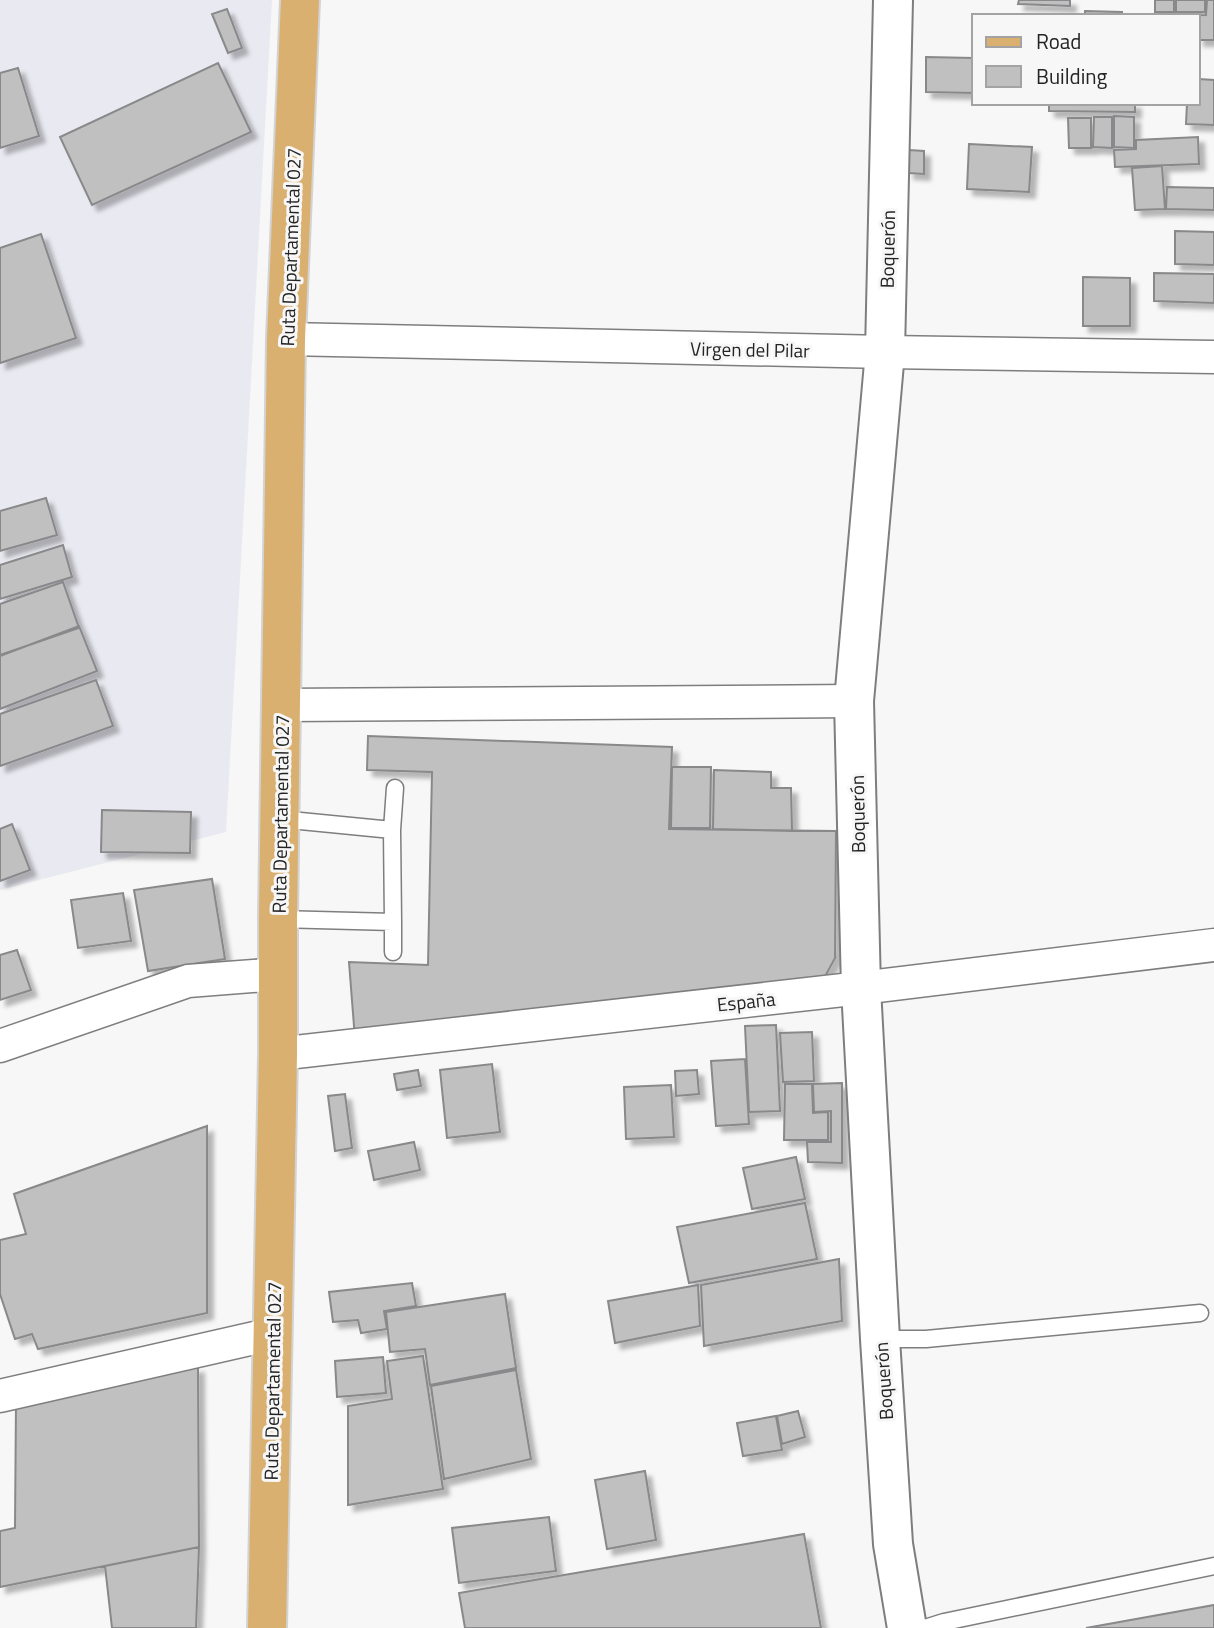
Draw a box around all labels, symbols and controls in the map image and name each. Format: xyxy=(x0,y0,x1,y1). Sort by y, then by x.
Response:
legend xyxy=(972,14,1200,105)
text: Road xyxy=(1036,25,1081,57)
text: Building xyxy=(1036,60,1108,92)
street label: Ruta Departamental 027 xyxy=(272,147,308,347)
street label: Boquerón xyxy=(872,210,902,288)
street label: Virgen del Pilar xyxy=(690,333,810,365)
street label: Ruta Departamental 027 xyxy=(264,714,296,914)
street label: Boquerón xyxy=(842,775,872,853)
street label: España xyxy=(715,983,777,1018)
street label: Ruta Departamental 027 xyxy=(256,1281,288,1481)
street label: Boquerón xyxy=(866,1341,900,1421)

